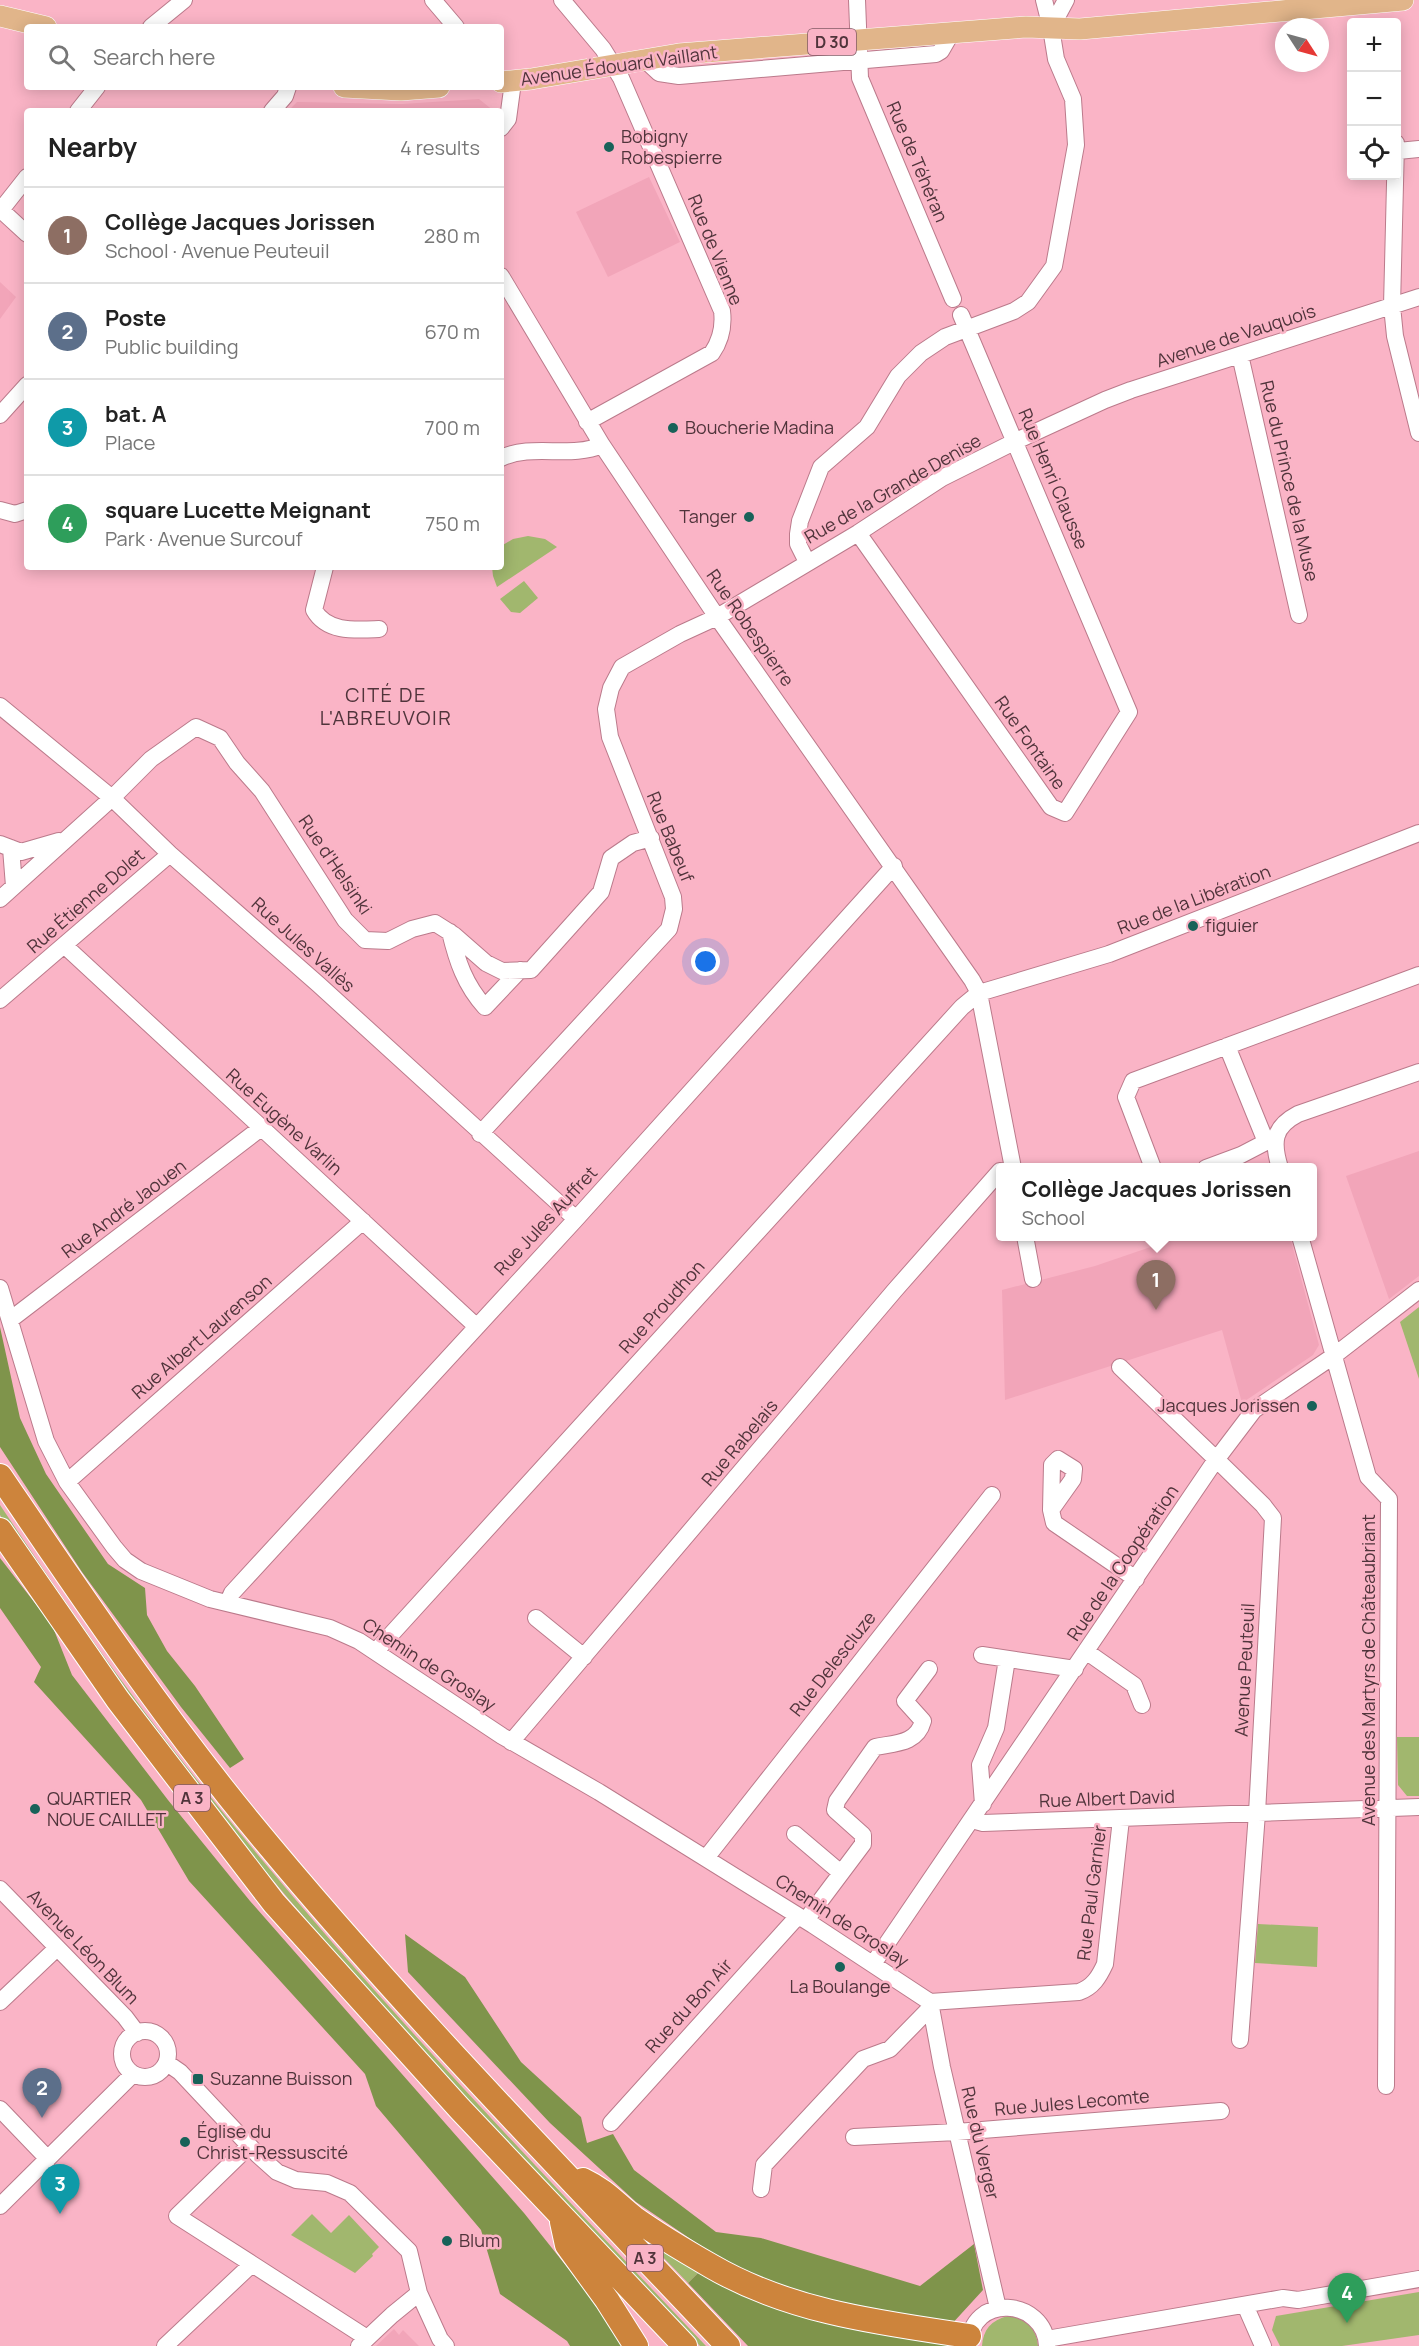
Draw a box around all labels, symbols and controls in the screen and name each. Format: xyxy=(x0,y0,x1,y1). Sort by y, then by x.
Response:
north arrow xyxy=(1275,18,1329,72)
map controls xyxy=(1347,18,1401,180)
button: + xyxy=(1347,18,1401,72)
search box xyxy=(24,24,504,90)
road number: D 30 xyxy=(808,29,856,55)
street label: Avenue Édouard Vaillant xyxy=(519,39,719,91)
icon: search xyxy=(45,41,78,74)
text: Search here xyxy=(93,42,215,72)
button: − xyxy=(1347,72,1401,126)
street label: Rue de Téhéran xyxy=(882,98,954,226)
place label: Bobigny Robespierre xyxy=(621,124,722,169)
button: locate xyxy=(1347,126,1401,180)
text: Nearby xyxy=(48,129,137,165)
text: 4 results xyxy=(400,134,480,161)
marker: Bobigny Robespierre xyxy=(602,140,616,154)
street label: Rue de Vienne xyxy=(683,191,749,309)
text: Collège Jacques Jorissen xyxy=(105,207,375,237)
text: 1 xyxy=(63,222,72,249)
text: 280 m xyxy=(424,222,480,249)
text: School · Avenue Peuteuil xyxy=(105,237,330,264)
street label: Avenue de Vauquois xyxy=(1153,298,1319,372)
text: Poste xyxy=(105,303,166,333)
text: 2 xyxy=(62,318,73,345)
text: 670 m xyxy=(424,318,480,345)
text: Public building xyxy=(105,333,239,360)
street label: Rue du Prince de la Muse xyxy=(1255,378,1325,584)
text: bat. A xyxy=(105,399,167,429)
street label: Rue Henri Clausse xyxy=(1013,404,1094,553)
text: 3 xyxy=(62,414,73,441)
text: 700 m xyxy=(425,414,480,441)
place label: Boucherie Madina xyxy=(685,415,834,439)
marker: Boucherie Madina xyxy=(666,421,680,435)
street label: Rue de la Grande Denise xyxy=(800,428,985,549)
text: Place xyxy=(105,429,155,456)
text: square Lucette Meignant xyxy=(105,495,371,525)
place label: Tanger xyxy=(679,504,738,528)
text: 4 xyxy=(61,510,74,537)
text: 750 m xyxy=(425,510,480,537)
marker: Tanger xyxy=(742,510,756,524)
text: Park · Avenue Surcouf xyxy=(105,525,303,552)
street label: Rue Robespierre xyxy=(702,564,800,691)
district label: CITÉ DE L'ABREUVOIR xyxy=(320,681,452,731)
street label: Rue Fontaine xyxy=(990,691,1072,794)
street label: Rue Babeuf xyxy=(642,788,700,886)
street label: Rue d'Helsinki xyxy=(294,810,378,919)
street label: Rue Étienne Dolet xyxy=(22,843,149,958)
street label: Rue de la Libération xyxy=(1114,859,1274,939)
street label: Rue Jules Vallès xyxy=(247,891,361,997)
place label: figuier xyxy=(1205,913,1259,937)
marker: figuier xyxy=(1186,919,1200,933)
your location xyxy=(691,947,720,976)
street label: Rue Eugène Varlin xyxy=(221,1063,348,1180)
street label: Rue André Jaouen xyxy=(56,1153,191,1263)
street label: Rue Jules Auffret xyxy=(488,1161,602,1280)
popup xyxy=(996,1163,1317,1241)
text: Collège Jacques Jorissen xyxy=(1022,1174,1291,1204)
text: School xyxy=(1022,1204,1085,1231)
street label: Rue Proudhon xyxy=(613,1255,709,1358)
pin: 1 xyxy=(1136,1260,1176,1310)
street label: Rue Albert Laurenson xyxy=(126,1269,276,1404)
place label: Jacques Jorissen xyxy=(1157,1393,1300,1417)
street label: Rue Rabelais xyxy=(696,1394,783,1491)
marker: Jacques Jorissen xyxy=(1305,1399,1319,1413)
street label: Rue de la Coopération xyxy=(1061,1480,1183,1645)
street label: Avenue des Martyrs de Châteaubriant xyxy=(1356,1514,1380,1826)
street label: Avenue Peuteuil xyxy=(1229,1603,1259,1737)
street label: Rue Delescluze xyxy=(784,1606,881,1721)
street label: Chemin de Groslay xyxy=(358,1612,501,1717)
street label: Rue Albert David xyxy=(1039,1784,1175,1812)
road number: A 3 xyxy=(174,1785,210,1811)
place label: QUARTIER NOUE CAILLET xyxy=(47,1786,167,1831)
marker: QUARTIER NOUE CAILLET xyxy=(28,1802,42,1816)
street label: Rue Paul Garnier xyxy=(1071,1823,1111,1962)
street label: Chemin de Groslay xyxy=(771,1868,914,1973)
street label: Avenue Léon Blum xyxy=(23,1884,145,2009)
street label: Rue du Bon Air xyxy=(639,1953,737,2058)
marker: La Boulange xyxy=(833,1960,847,1974)
place label: La Boulange xyxy=(789,1974,891,1998)
place label: Suzanne Buisson xyxy=(210,2066,352,2090)
pin: 2 xyxy=(22,2068,62,2118)
marker: Suzanne Buisson xyxy=(191,2072,205,2086)
street label: Rue Jules Lecomte xyxy=(993,2083,1150,2121)
street label: Rue du Verger xyxy=(956,2084,1006,2202)
place label: Église du Christ-Ressuscité xyxy=(197,2119,348,2164)
marker: Église du Christ-Ressuscité xyxy=(178,2135,192,2149)
pin: 3 xyxy=(40,2164,80,2214)
place label: Blum xyxy=(459,2228,500,2252)
marker: Blum xyxy=(440,2234,454,2248)
road number: A 3 xyxy=(627,2245,663,2271)
pin: 4 xyxy=(1328,2274,1366,2323)

